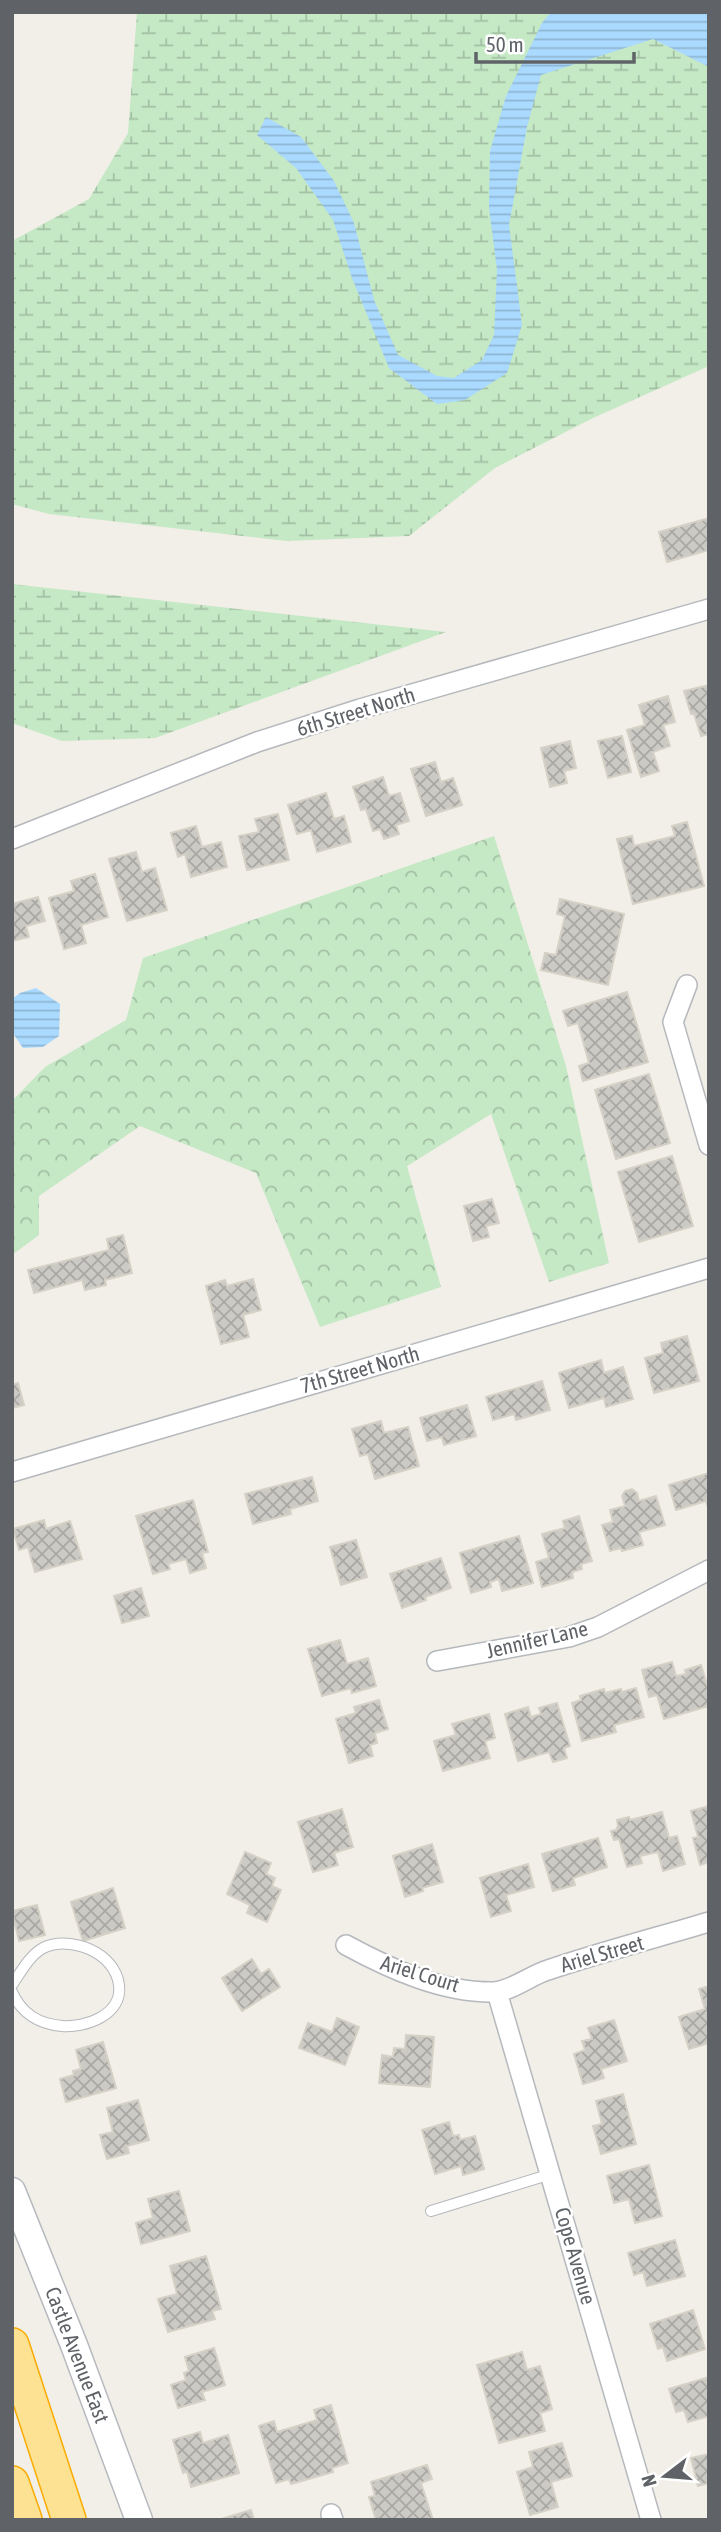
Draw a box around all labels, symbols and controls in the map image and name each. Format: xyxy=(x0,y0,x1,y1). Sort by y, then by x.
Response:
scale bar xyxy=(476,21,634,65)
text: 50 m xyxy=(486,32,524,56)
street label: 6th Street North xyxy=(294,682,418,740)
street label: 7th Street North xyxy=(298,1341,422,1397)
street label: Jennifer Lane xyxy=(484,1616,590,1662)
street label: Ariel Street xyxy=(557,1930,646,1976)
street label: Ariel Court xyxy=(378,1950,462,1996)
street label: Cope Avenue xyxy=(551,2204,601,2307)
street label: Castle Avenue East xyxy=(41,2283,115,2426)
north arrow xyxy=(630,2441,700,2511)
text: N xyxy=(637,2472,661,2489)

